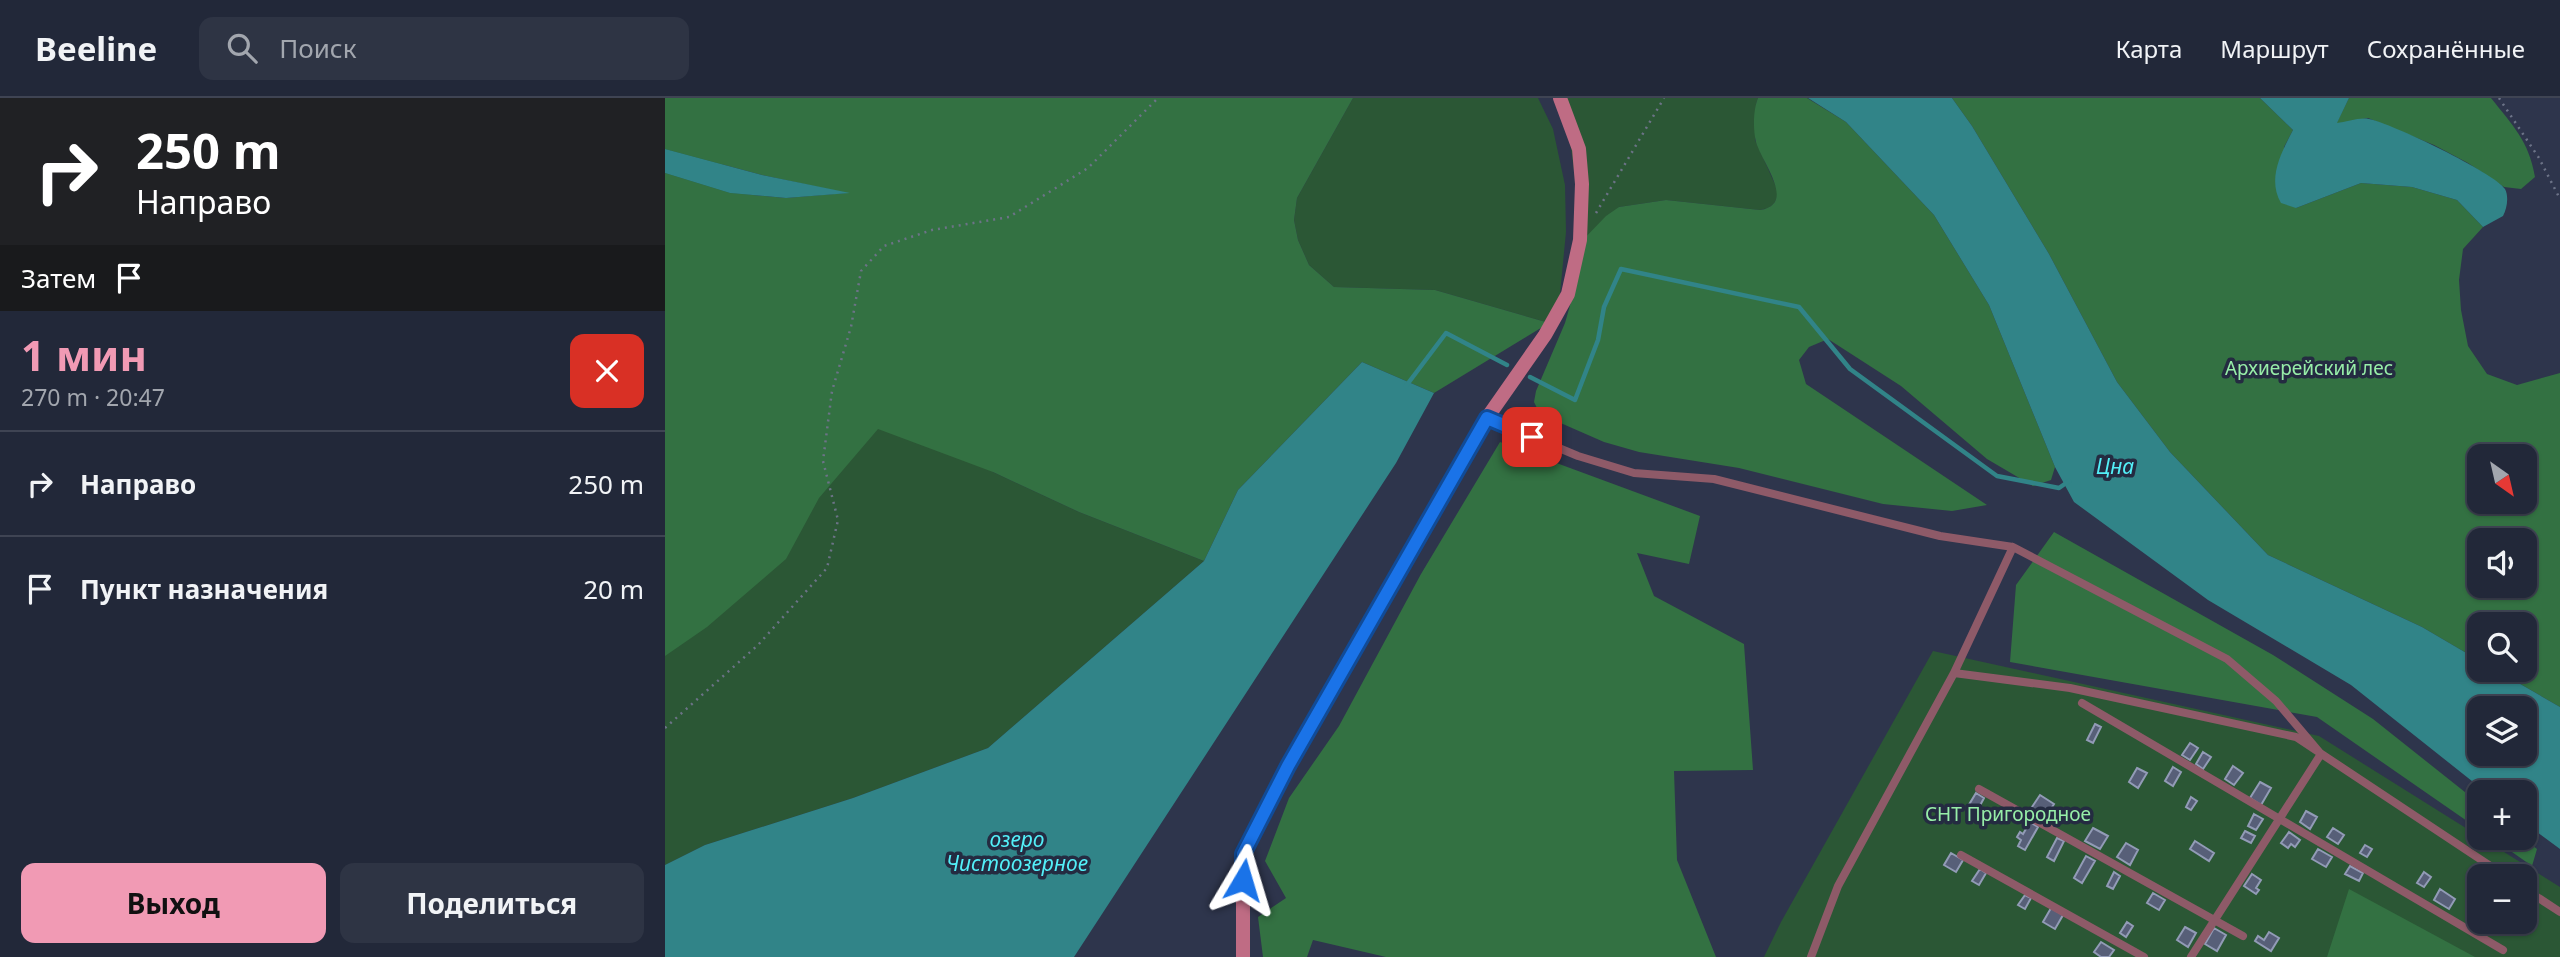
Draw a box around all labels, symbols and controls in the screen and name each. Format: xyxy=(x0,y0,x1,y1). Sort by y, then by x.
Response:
search box xyxy=(199,17,689,80)
text: Beeline xyxy=(35,26,157,71)
icon: search xyxy=(223,29,261,67)
text: Поиск xyxy=(279,30,356,66)
text: Карта xyxy=(2115,32,2182,65)
text: Маршрут xyxy=(2220,32,2329,65)
text: Сохранённые xyxy=(2367,32,2525,65)
text: 250 m xyxy=(136,117,281,183)
icon: right xyxy=(21,126,112,217)
text: Направо xyxy=(136,180,271,223)
icon: arrive xyxy=(110,259,148,297)
text: Затем xyxy=(21,260,96,296)
text: 1 мин xyxy=(21,326,147,383)
button: close xyxy=(570,334,644,408)
park label: Архиерейский лес xyxy=(2225,355,2393,381)
text: 270 m · 20:47 xyxy=(21,381,165,413)
pin xyxy=(1502,407,1562,467)
icon: arrive xyxy=(1513,418,1551,456)
north arrow xyxy=(2467,444,2537,514)
map controls xyxy=(2467,444,2537,934)
water label: Цна xyxy=(2096,452,2134,480)
icon: right xyxy=(21,465,59,503)
text: Направо xyxy=(80,466,196,502)
text: 250 m xyxy=(568,466,644,502)
button: sound xyxy=(2467,528,2537,598)
icon: arrive xyxy=(21,570,59,608)
text: Пункт назначения xyxy=(80,571,328,607)
text: 20 m xyxy=(583,571,644,607)
button: search xyxy=(2467,612,2537,682)
button: layers xyxy=(2467,696,2537,766)
button: + xyxy=(2467,780,2537,850)
park label: СНТ Пригородное xyxy=(1925,801,2091,827)
water label: озеро Чистоозерное xyxy=(946,825,1088,877)
position arrow xyxy=(1206,843,1280,917)
button: Выход xyxy=(21,863,326,943)
button: Поделиться xyxy=(340,863,644,943)
button: − xyxy=(2467,864,2537,934)

